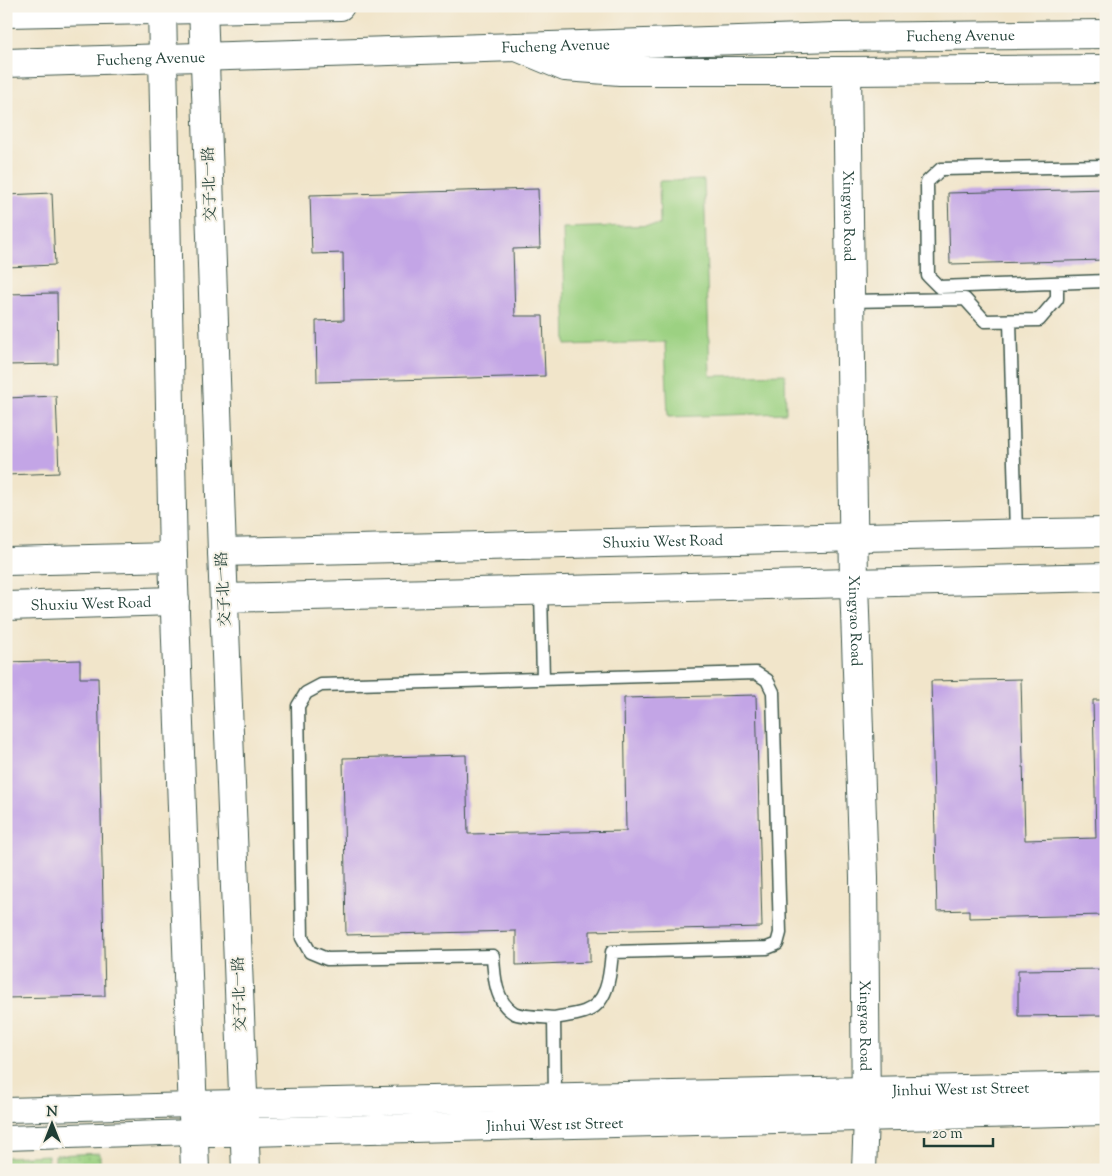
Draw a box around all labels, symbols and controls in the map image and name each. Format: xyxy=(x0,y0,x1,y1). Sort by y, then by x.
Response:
street label: Fucheng Avenue xyxy=(906,26,1015,48)
street label: Fucheng Avenue xyxy=(501,35,610,59)
street label: Fucheng Avenue xyxy=(96,48,206,72)
street label: 交子北一路 xyxy=(199,146,222,222)
street label: Xingyao Road xyxy=(836,170,859,262)
street label: Shuxiu West Road xyxy=(602,531,724,555)
street label: 交子北一路 xyxy=(212,551,237,627)
street label: Xingyao Road xyxy=(842,575,866,667)
street label: Shuxiu West Road xyxy=(30,593,152,617)
street label: 交子北一路 xyxy=(229,956,252,1032)
street label: Xingyao Road xyxy=(853,980,875,1072)
street label: Jinhui West 1st Street xyxy=(891,1079,1030,1102)
north arrow xyxy=(28,1098,78,1148)
text: N xyxy=(46,1103,58,1123)
street label: Jinhui West 1st Street xyxy=(485,1114,624,1138)
scale bar xyxy=(924,1116,993,1148)
text: 20 m xyxy=(932,1124,963,1145)

